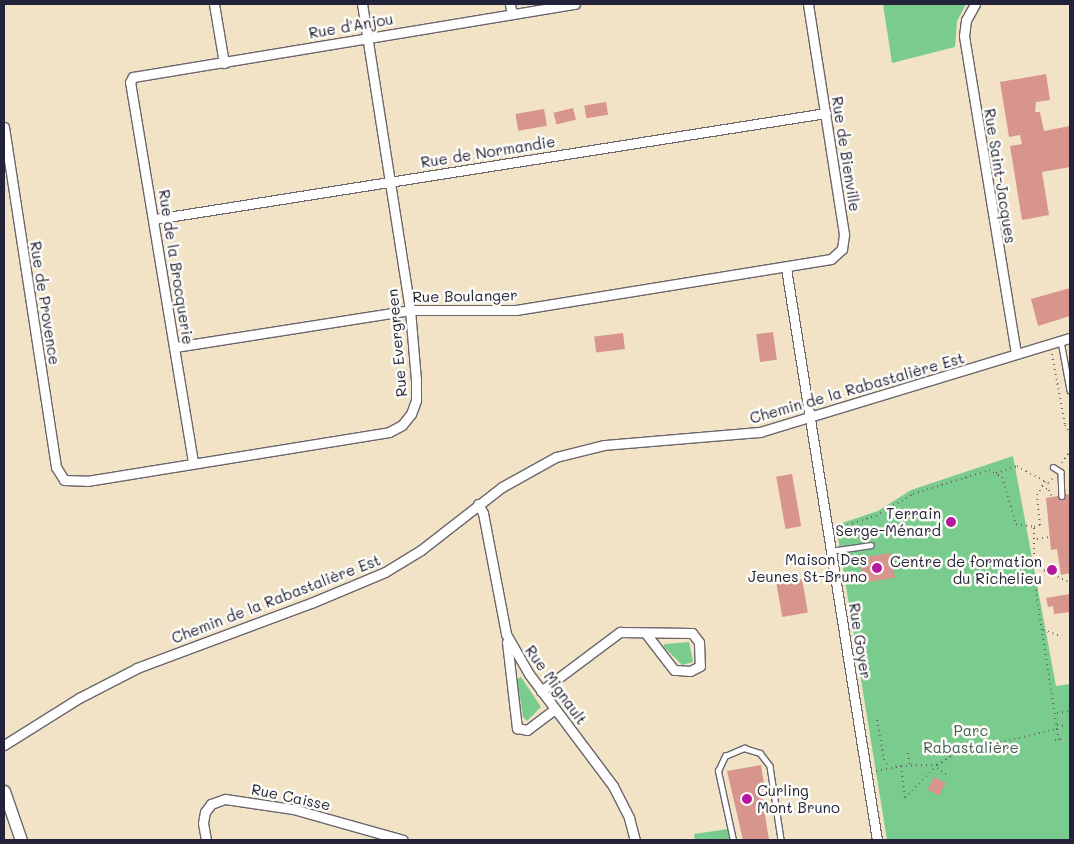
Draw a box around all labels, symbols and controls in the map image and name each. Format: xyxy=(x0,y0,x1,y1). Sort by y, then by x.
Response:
street label: Rue d'Anjou xyxy=(307,10,395,42)
street label: Rue de Bienville xyxy=(828,95,864,213)
street label: Rue Saint-Jacques xyxy=(980,107,1020,245)
street label: Rue de Normandie xyxy=(419,132,557,172)
street label: Rue de la Brocquerie xyxy=(155,188,197,346)
street label: Rue de Provence xyxy=(26,240,64,366)
street label: Rue Boulanger xyxy=(412,286,518,306)
street label: Rue Evergreen xyxy=(383,288,411,398)
street label: Chemin de la Rabastalière Est xyxy=(748,349,966,427)
place label: Terrain Serge-Ménard xyxy=(835,504,941,539)
marker: Terrain Serge-Ménard xyxy=(945,516,957,528)
place label: Maison Des Jeunes St-Bruno xyxy=(748,550,867,585)
street label: Chemin de la Rabastalière Est xyxy=(169,551,383,647)
place label: Centre de formation du Richelieu xyxy=(890,552,1042,587)
marker: Maison Des Jeunes St-Bruno xyxy=(871,562,883,574)
marker: Centre de formation du Richelieu xyxy=(1046,564,1058,576)
street label: Rue Goyer xyxy=(845,602,875,680)
street label: Rue Mignault xyxy=(521,642,591,728)
park label: Parc Rabastalière xyxy=(923,721,1019,756)
street label: Rue Caisse xyxy=(250,780,332,814)
place label: Curling Mont Bruno xyxy=(757,781,840,816)
marker: Curling Mont Bruno xyxy=(741,793,753,805)

